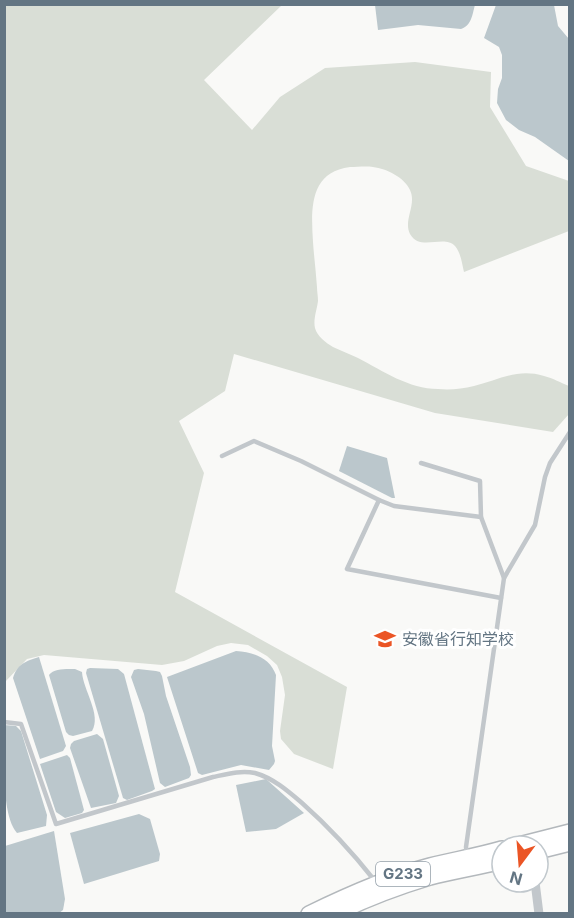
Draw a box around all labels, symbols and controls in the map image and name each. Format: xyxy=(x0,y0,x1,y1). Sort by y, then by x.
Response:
school or university icon: 安徽省行知学校 xyxy=(373,627,397,651)
place label: 安徽省行知学校 xyxy=(402,629,514,649)
north arrow xyxy=(490,834,550,894)
road number: G233 xyxy=(376,862,430,886)
text: N xyxy=(507,867,524,890)

